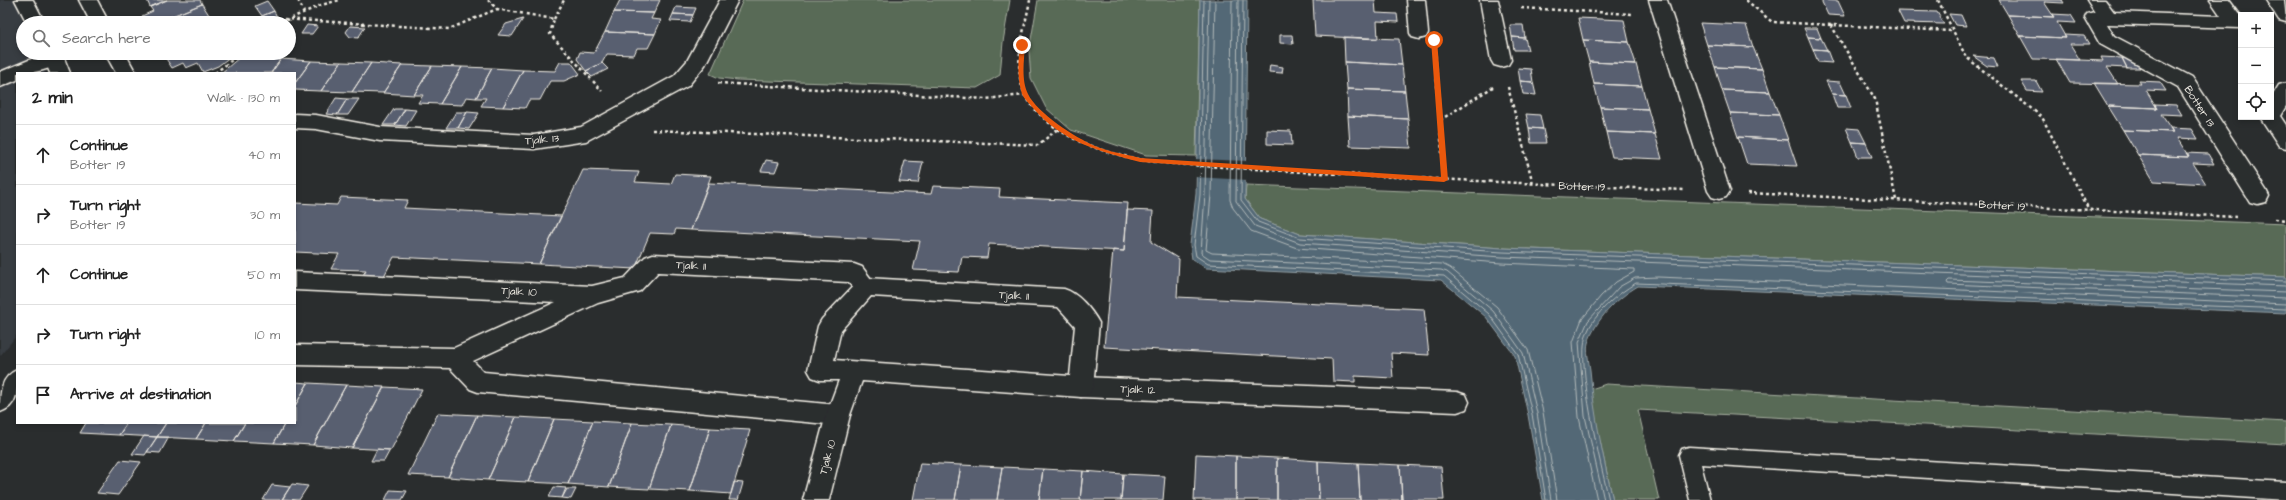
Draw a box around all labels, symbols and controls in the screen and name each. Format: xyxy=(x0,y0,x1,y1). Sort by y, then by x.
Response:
map controls xyxy=(2238,12,2274,120)
button: + xyxy=(2238,12,2274,48)
search box xyxy=(16,16,296,60)
icon: search xyxy=(30,27,52,49)
text: Search here xyxy=(62,28,151,49)
route start xyxy=(1425,31,1443,49)
route end xyxy=(1013,36,1031,54)
button: − xyxy=(2238,48,2274,84)
street label: Botter 13 xyxy=(2181,83,2219,130)
button: locate xyxy=(2238,84,2274,120)
text: 2 min xyxy=(32,86,73,110)
text: Walk · 130 m xyxy=(207,89,280,107)
street label: Tjalk 13 xyxy=(524,130,560,148)
text: Continue xyxy=(70,135,128,156)
icon: ahead xyxy=(32,144,54,166)
text: 40 m xyxy=(248,146,280,164)
text: Botter 19 xyxy=(70,156,126,174)
street label: Botter 19 xyxy=(1558,178,1606,195)
text: Turn right xyxy=(70,195,141,216)
street label: Botter 19 xyxy=(1978,197,2026,214)
icon: right xyxy=(32,204,54,226)
text: 30 m xyxy=(250,206,280,224)
text: Botter 19 xyxy=(70,216,126,234)
street label: Tjalk 11 xyxy=(676,257,707,274)
icon: ahead xyxy=(32,264,54,286)
text: Continue xyxy=(70,264,128,285)
text: 50 m xyxy=(247,266,280,284)
street label: Tjalk 10 xyxy=(501,283,537,300)
street label: Tjalk 11 xyxy=(999,287,1030,304)
icon: right xyxy=(32,324,54,346)
text: Turn right xyxy=(70,324,141,345)
text: 10 m xyxy=(255,326,280,344)
street label: Tjalk 12 xyxy=(1120,381,1156,398)
icon: arrive xyxy=(32,384,54,406)
text: Arrive at destination xyxy=(70,384,211,405)
street label: Tjalk 10 xyxy=(816,438,839,476)

